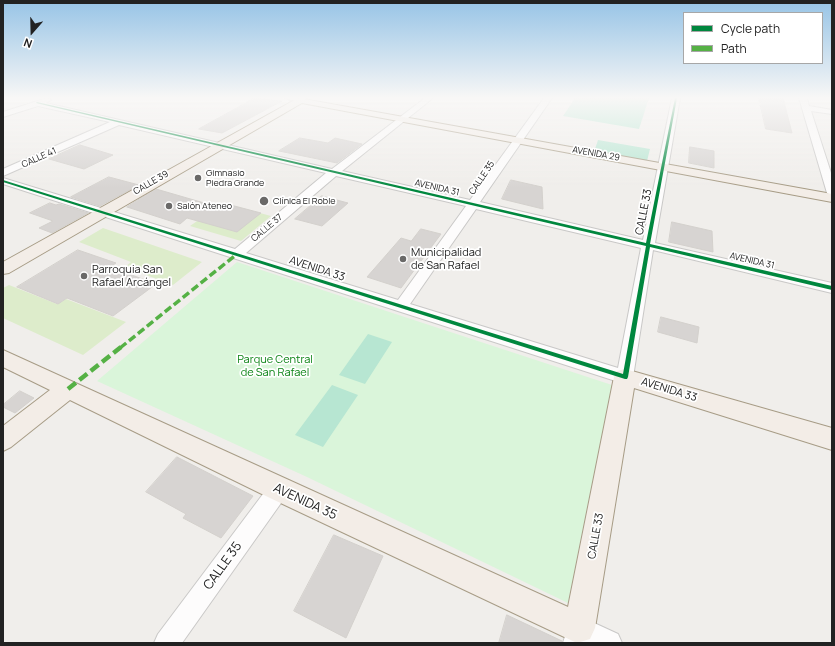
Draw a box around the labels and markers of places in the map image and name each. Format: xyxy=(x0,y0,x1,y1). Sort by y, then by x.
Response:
place label: Gimnasio Piedra Grande xyxy=(206,168,264,189)
marker: Gimnasio Piedra Grande xyxy=(193,173,203,183)
marker: Clínica El Roble xyxy=(258,195,270,207)
place label: Clínica El Roble xyxy=(273,196,336,206)
marker: Salón Ateneo xyxy=(164,201,174,211)
place label: Salón Ateneo xyxy=(177,201,232,211)
place label: Municipalidad de San Rafael xyxy=(411,246,481,272)
marker: Municipalidad de San Rafael xyxy=(398,254,408,264)
place label: Parroquia San Rafael Arcángel xyxy=(92,263,171,289)
marker: Parroquia San Rafael Arcángel xyxy=(79,271,89,281)

